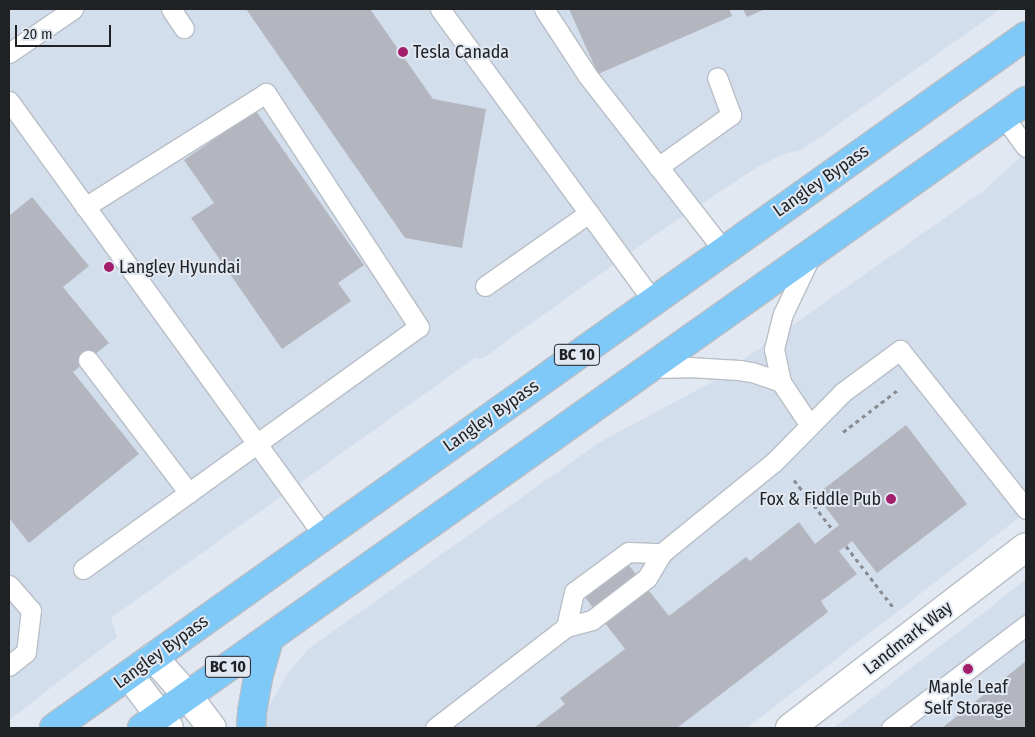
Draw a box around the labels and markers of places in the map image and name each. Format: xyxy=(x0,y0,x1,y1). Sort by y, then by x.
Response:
place label: Tesla Canada xyxy=(413,41,509,63)
marker: Tesla Canada xyxy=(397,46,409,58)
place label: Langley Hyundai xyxy=(119,256,240,278)
marker: Langley Hyundai xyxy=(103,261,115,273)
place label: Fox & Fiddle Pub xyxy=(759,488,881,510)
marker: Fox & Fiddle Pub xyxy=(885,493,897,505)
marker: Maple Leaf Self Storage xyxy=(962,663,974,675)
place label: Maple Leaf Self Storage xyxy=(924,677,1012,720)

